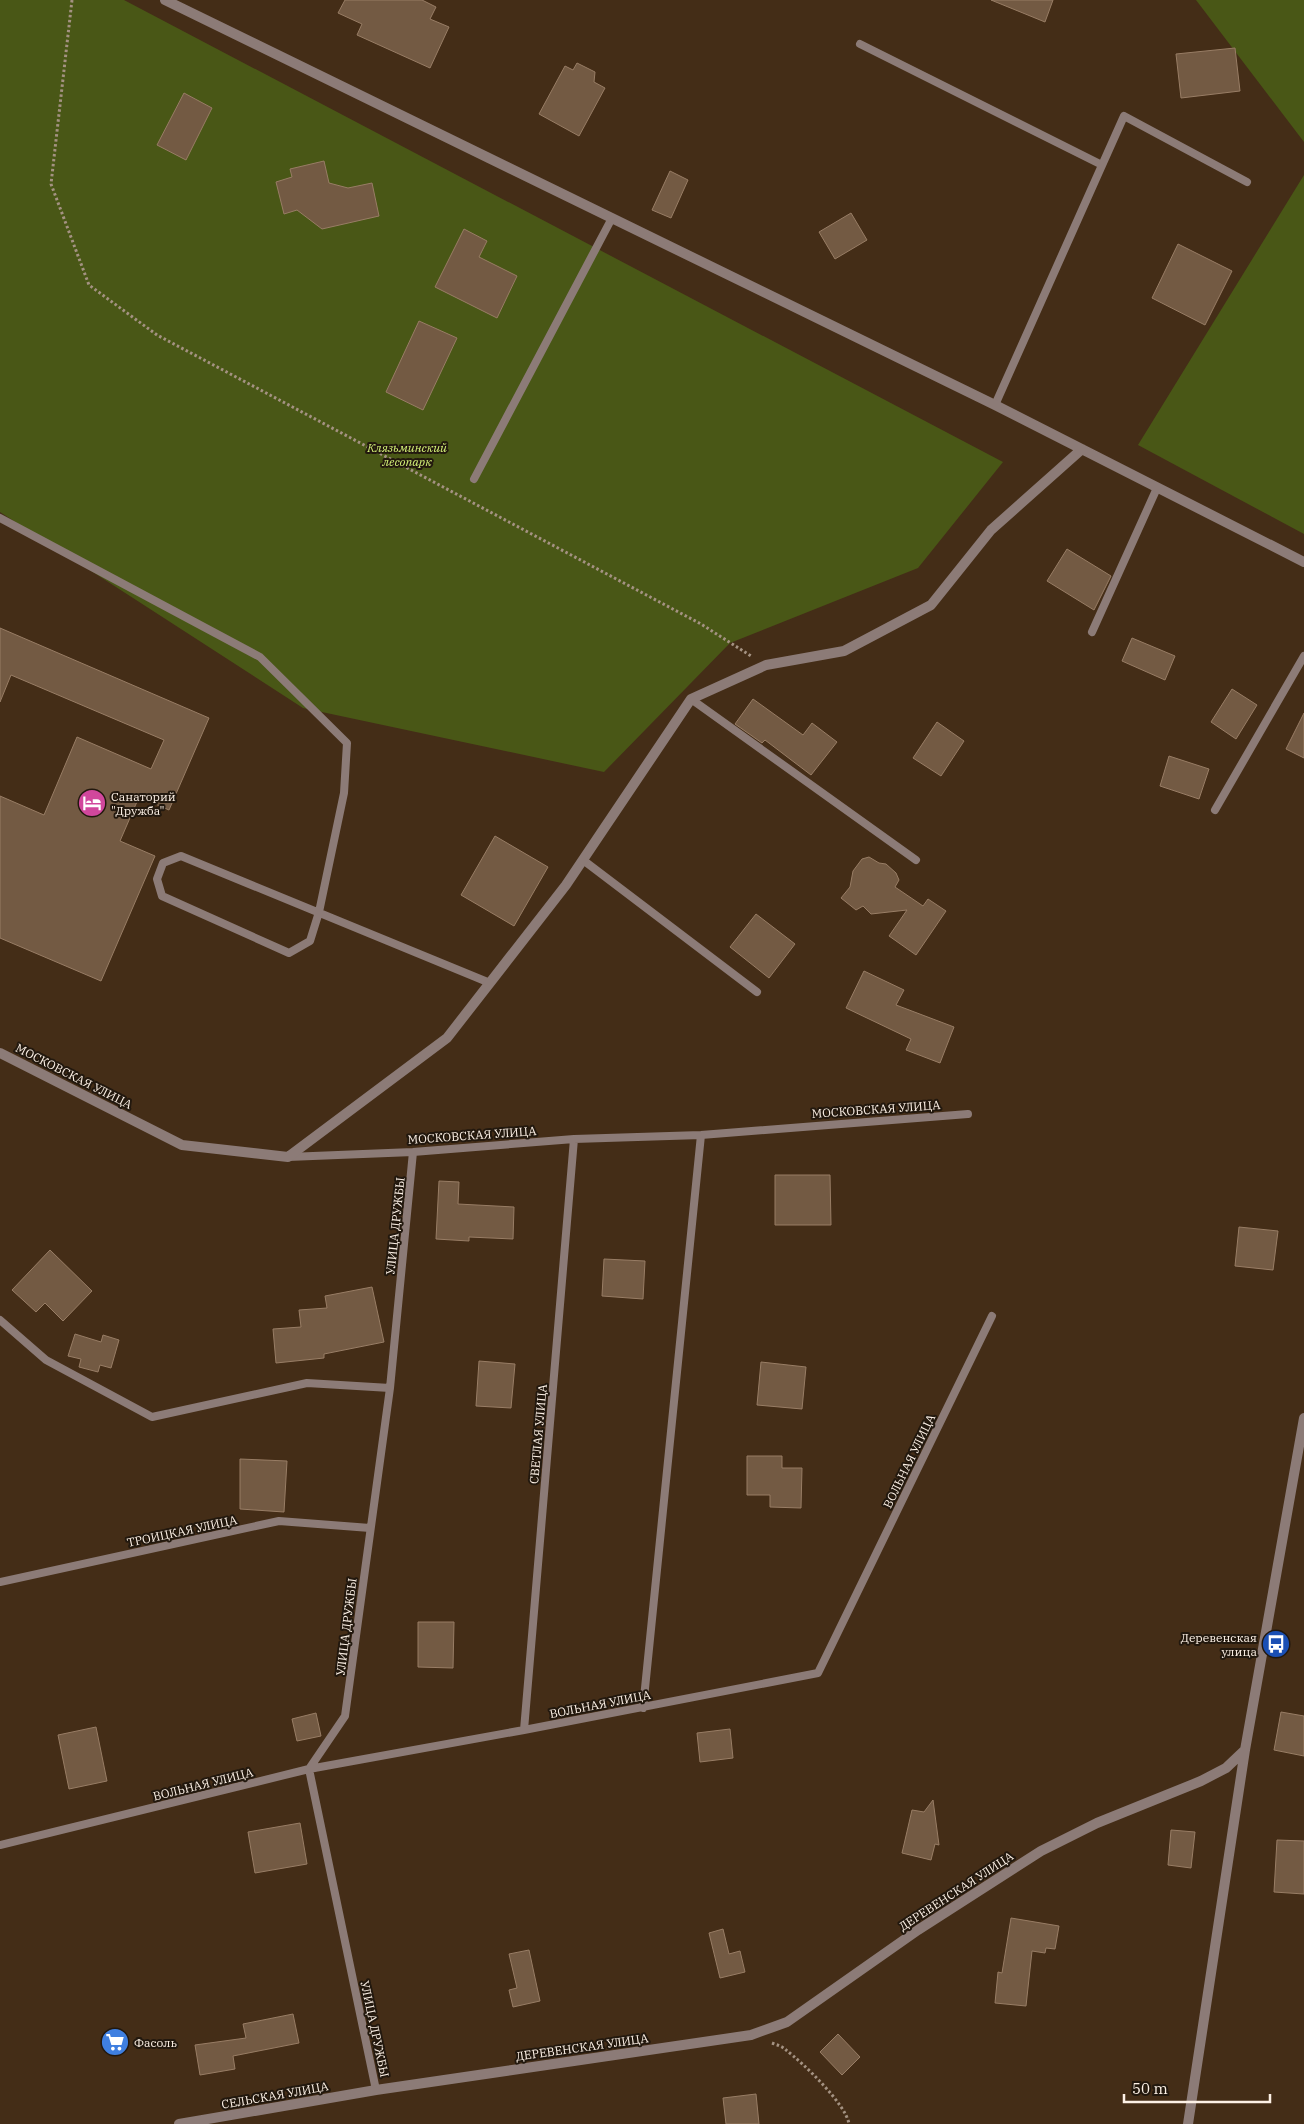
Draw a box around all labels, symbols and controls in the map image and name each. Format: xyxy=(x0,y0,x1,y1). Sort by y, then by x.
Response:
park label: Клязьминский лесопарк xyxy=(366,440,447,469)
hotel icon: Санаторий "Дружба" xyxy=(77,788,107,818)
place label: Санаторий "Дружба" xyxy=(111,789,176,818)
street label: МОСКОВСКАЯ УЛИЦА xyxy=(13,1040,136,1112)
street label: МОСКОВСКАЯ УЛИЦА xyxy=(811,1097,942,1121)
street label: МОСКОВСКАЯ УЛИЦА xyxy=(407,1123,538,1147)
street label: УЛИЦА ДРУЖБЫ xyxy=(382,1176,408,1276)
street label: СВЕТЛАЯ УЛИЦА xyxy=(526,1383,550,1485)
street label: ВОЛЬНАЯ УЛИЦА xyxy=(880,1411,939,1510)
street label: ТРОИЦКАЯ УЛИЦА xyxy=(126,1512,239,1550)
street label: УЛИЦА ДРУЖБЫ xyxy=(333,1577,359,1677)
bus stop icon: Деревенская улица xyxy=(1261,1629,1291,1659)
place label: Деревенская улица xyxy=(1181,1630,1257,1659)
street label: ВОЛЬНАЯ УЛИЦА xyxy=(548,1687,653,1721)
street label: ВОЛЬНАЯ УЛИЦА xyxy=(151,1764,255,1804)
street label: ДЕРЕВЕНСКАЯ УЛИЦА xyxy=(896,1848,1017,1934)
street label: УЛИЦА ДРУЖБЫ xyxy=(357,1979,393,2079)
supermarket icon: Фасоль xyxy=(100,2027,130,2057)
street label: ДЕРЕВЕНСКАЯ УЛИЦА xyxy=(515,2030,650,2064)
place label: Фасоль xyxy=(134,2035,178,2050)
scale bar xyxy=(1124,2072,1270,2104)
street label: СЕЛЬСКАЯ УЛИЦА xyxy=(220,2078,330,2112)
text: 50 m xyxy=(1132,2079,1168,2098)

